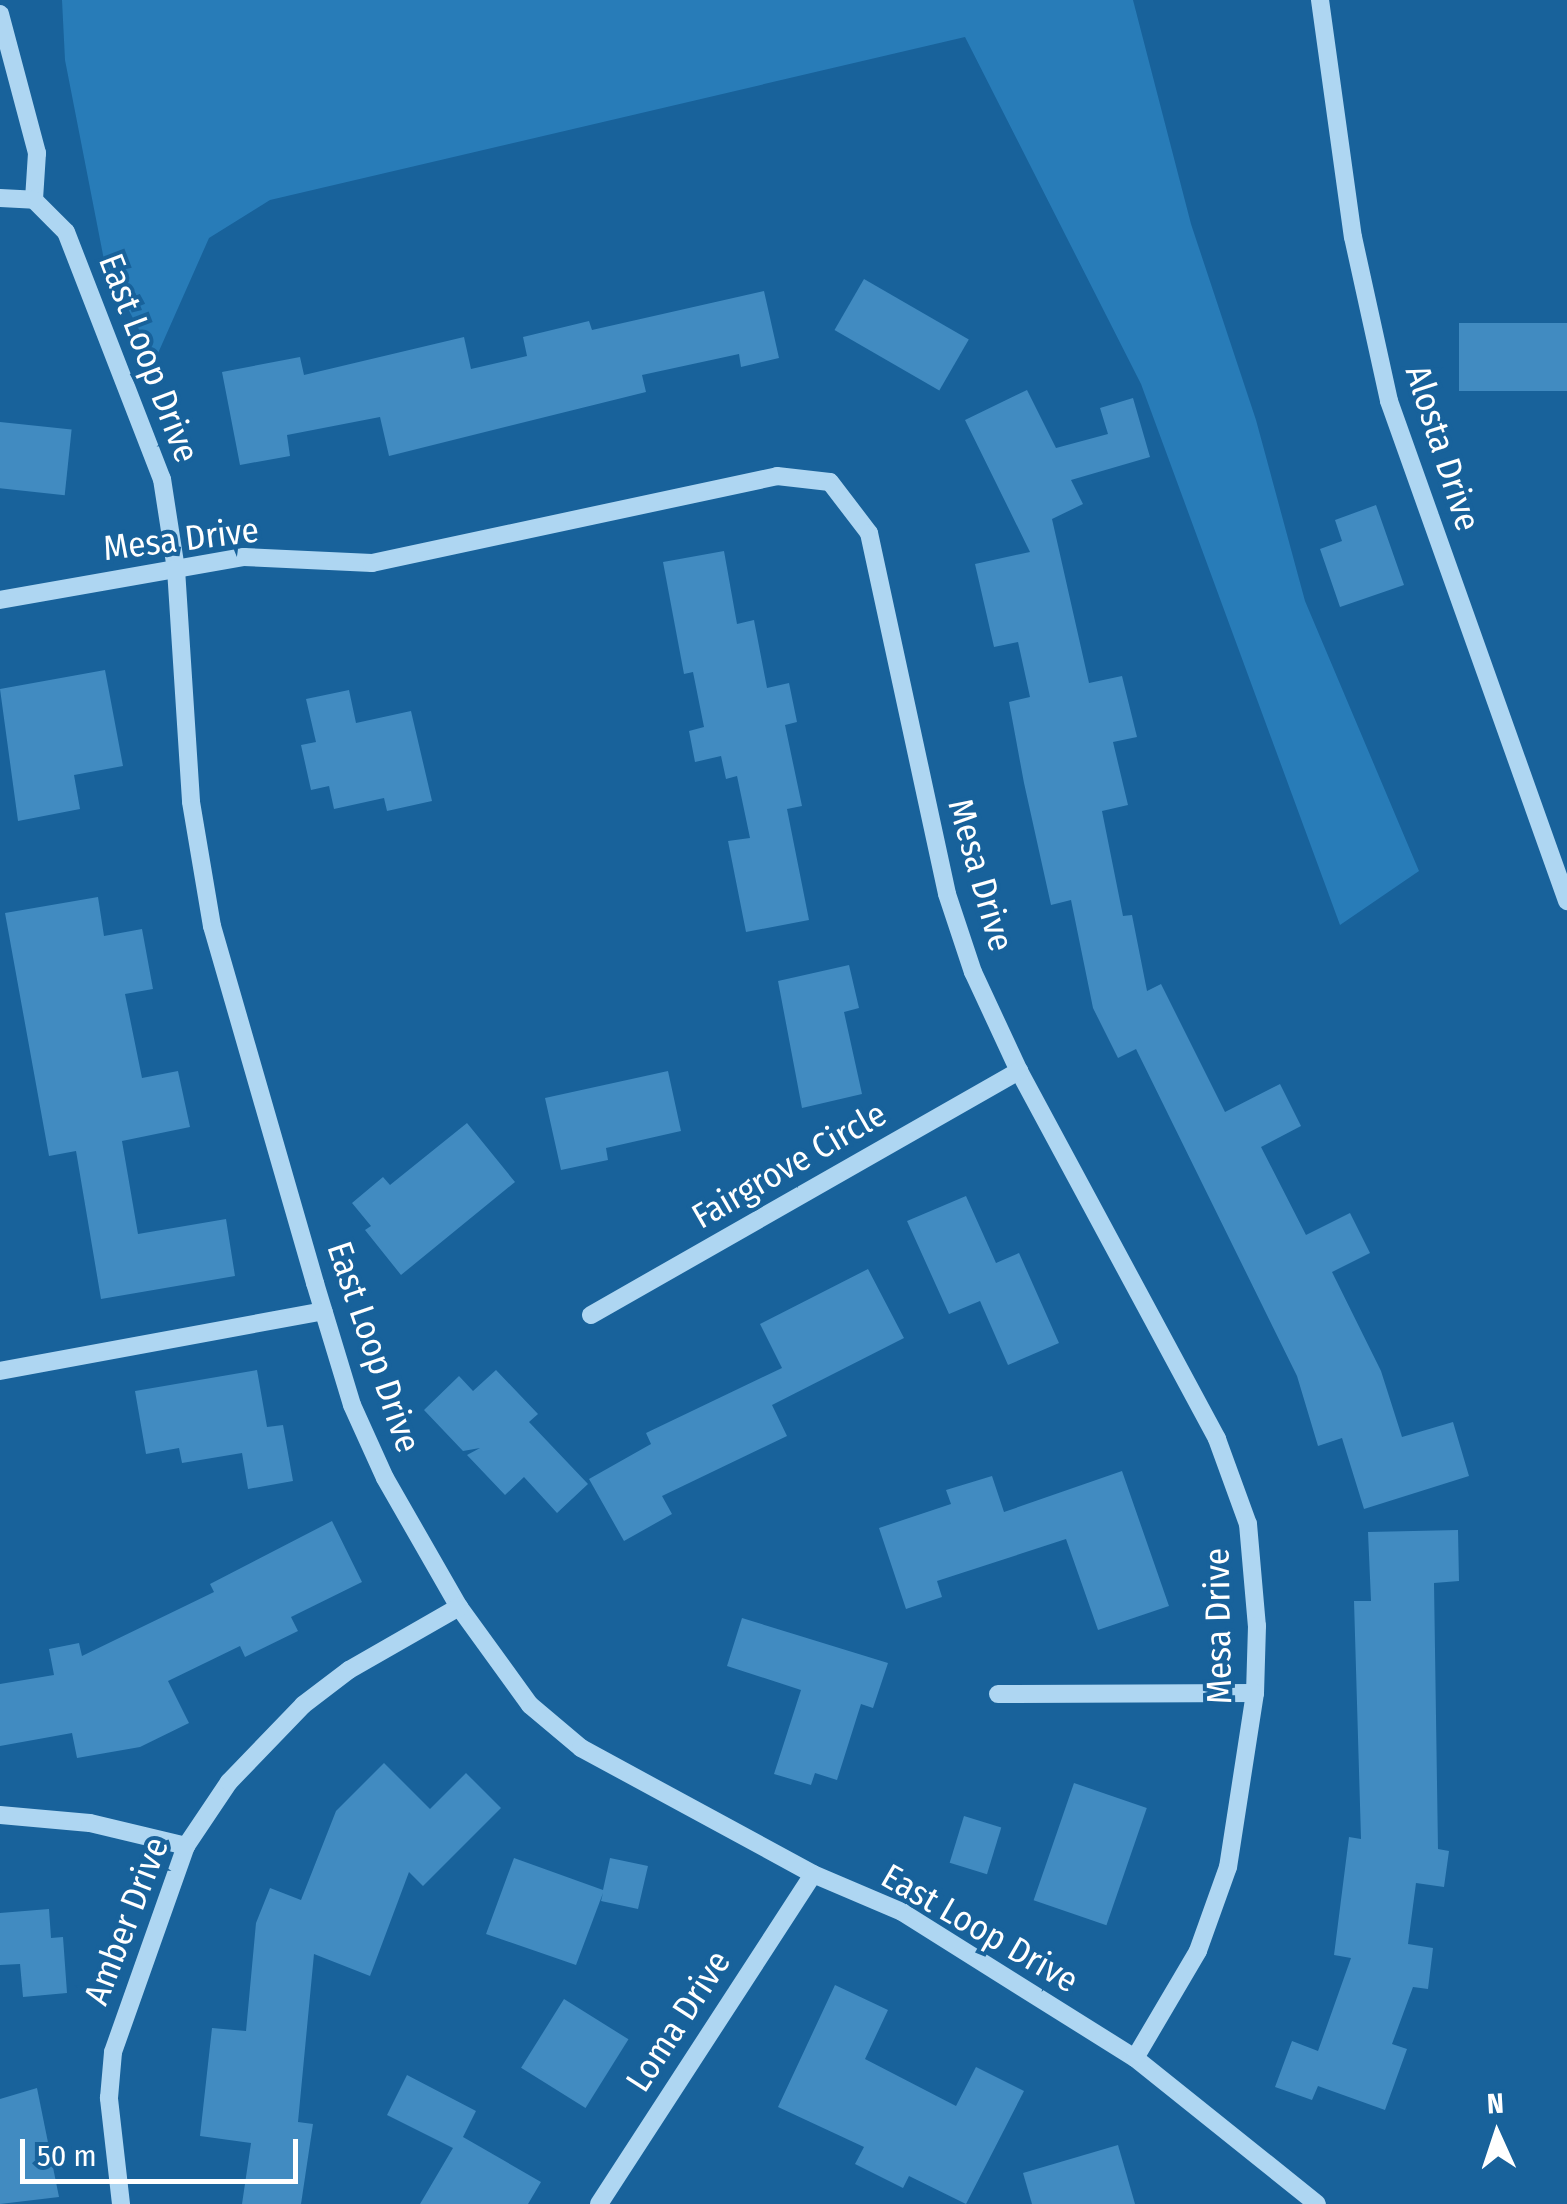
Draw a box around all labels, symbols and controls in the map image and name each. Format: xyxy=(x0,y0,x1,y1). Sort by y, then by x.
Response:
street label: East Loop Drive xyxy=(90,248,208,468)
street label: Alosta Drive xyxy=(1397,360,1489,536)
street label: Mesa Drive xyxy=(101,509,261,569)
street label: Mesa Drive xyxy=(939,794,1023,956)
street label: Fairgrove Circle xyxy=(685,1093,893,1237)
street label: East Loop Drive xyxy=(318,1236,430,1458)
street label: Mesa Drive xyxy=(1196,1547,1240,1705)
street label: Amber Drive xyxy=(75,1831,177,2011)
street label: East Loop Drive xyxy=(874,1855,1086,2001)
street label: Loma Drive xyxy=(617,1943,739,2099)
north arrow xyxy=(1447,2084,1547,2184)
text: N xyxy=(1486,2087,1505,2120)
scale bar xyxy=(25,2119,302,2181)
text: 50 m xyxy=(37,2138,97,2174)

